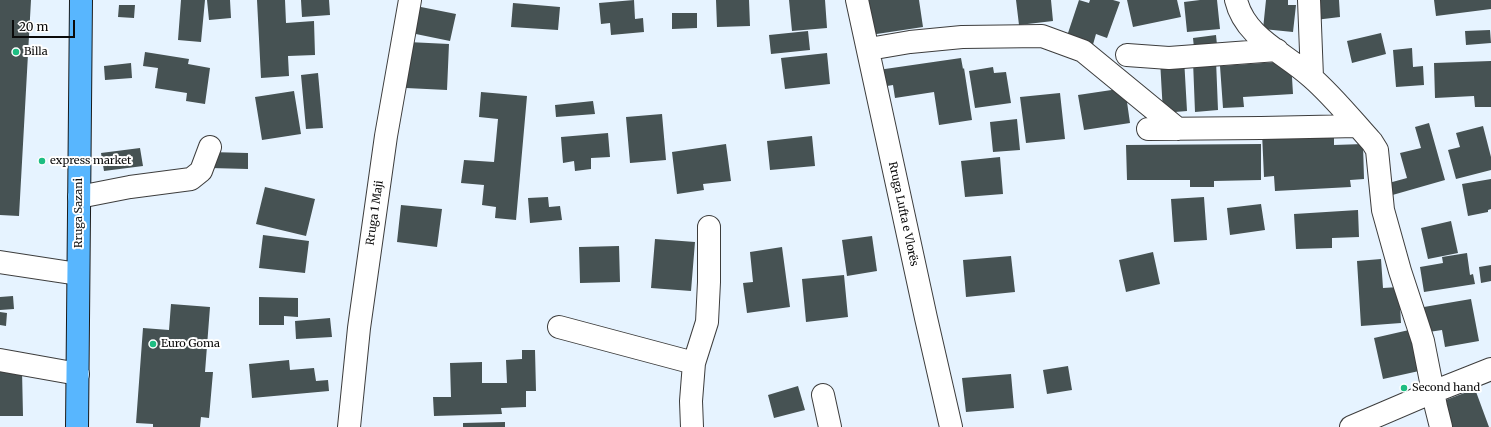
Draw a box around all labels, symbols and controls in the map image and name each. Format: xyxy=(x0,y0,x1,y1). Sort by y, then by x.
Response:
scale bar xyxy=(14,12,77,38)
text: 20 m xyxy=(19,19,48,34)
place label: Billa xyxy=(24,45,48,59)
marker: Billa xyxy=(11,47,21,57)
place label: express market xyxy=(50,154,131,168)
marker: express market xyxy=(37,156,47,166)
street label: Rruga Lufta e Vlorës xyxy=(885,160,921,268)
street label: Rruga Sazani xyxy=(72,178,86,248)
street label: Rruga 1 Maji xyxy=(364,180,386,246)
place label: Euro Goma xyxy=(161,337,220,351)
marker: Euro Goma xyxy=(148,339,158,349)
place label: Second hand xyxy=(1412,381,1480,395)
marker: Second hand xyxy=(1399,383,1409,393)

